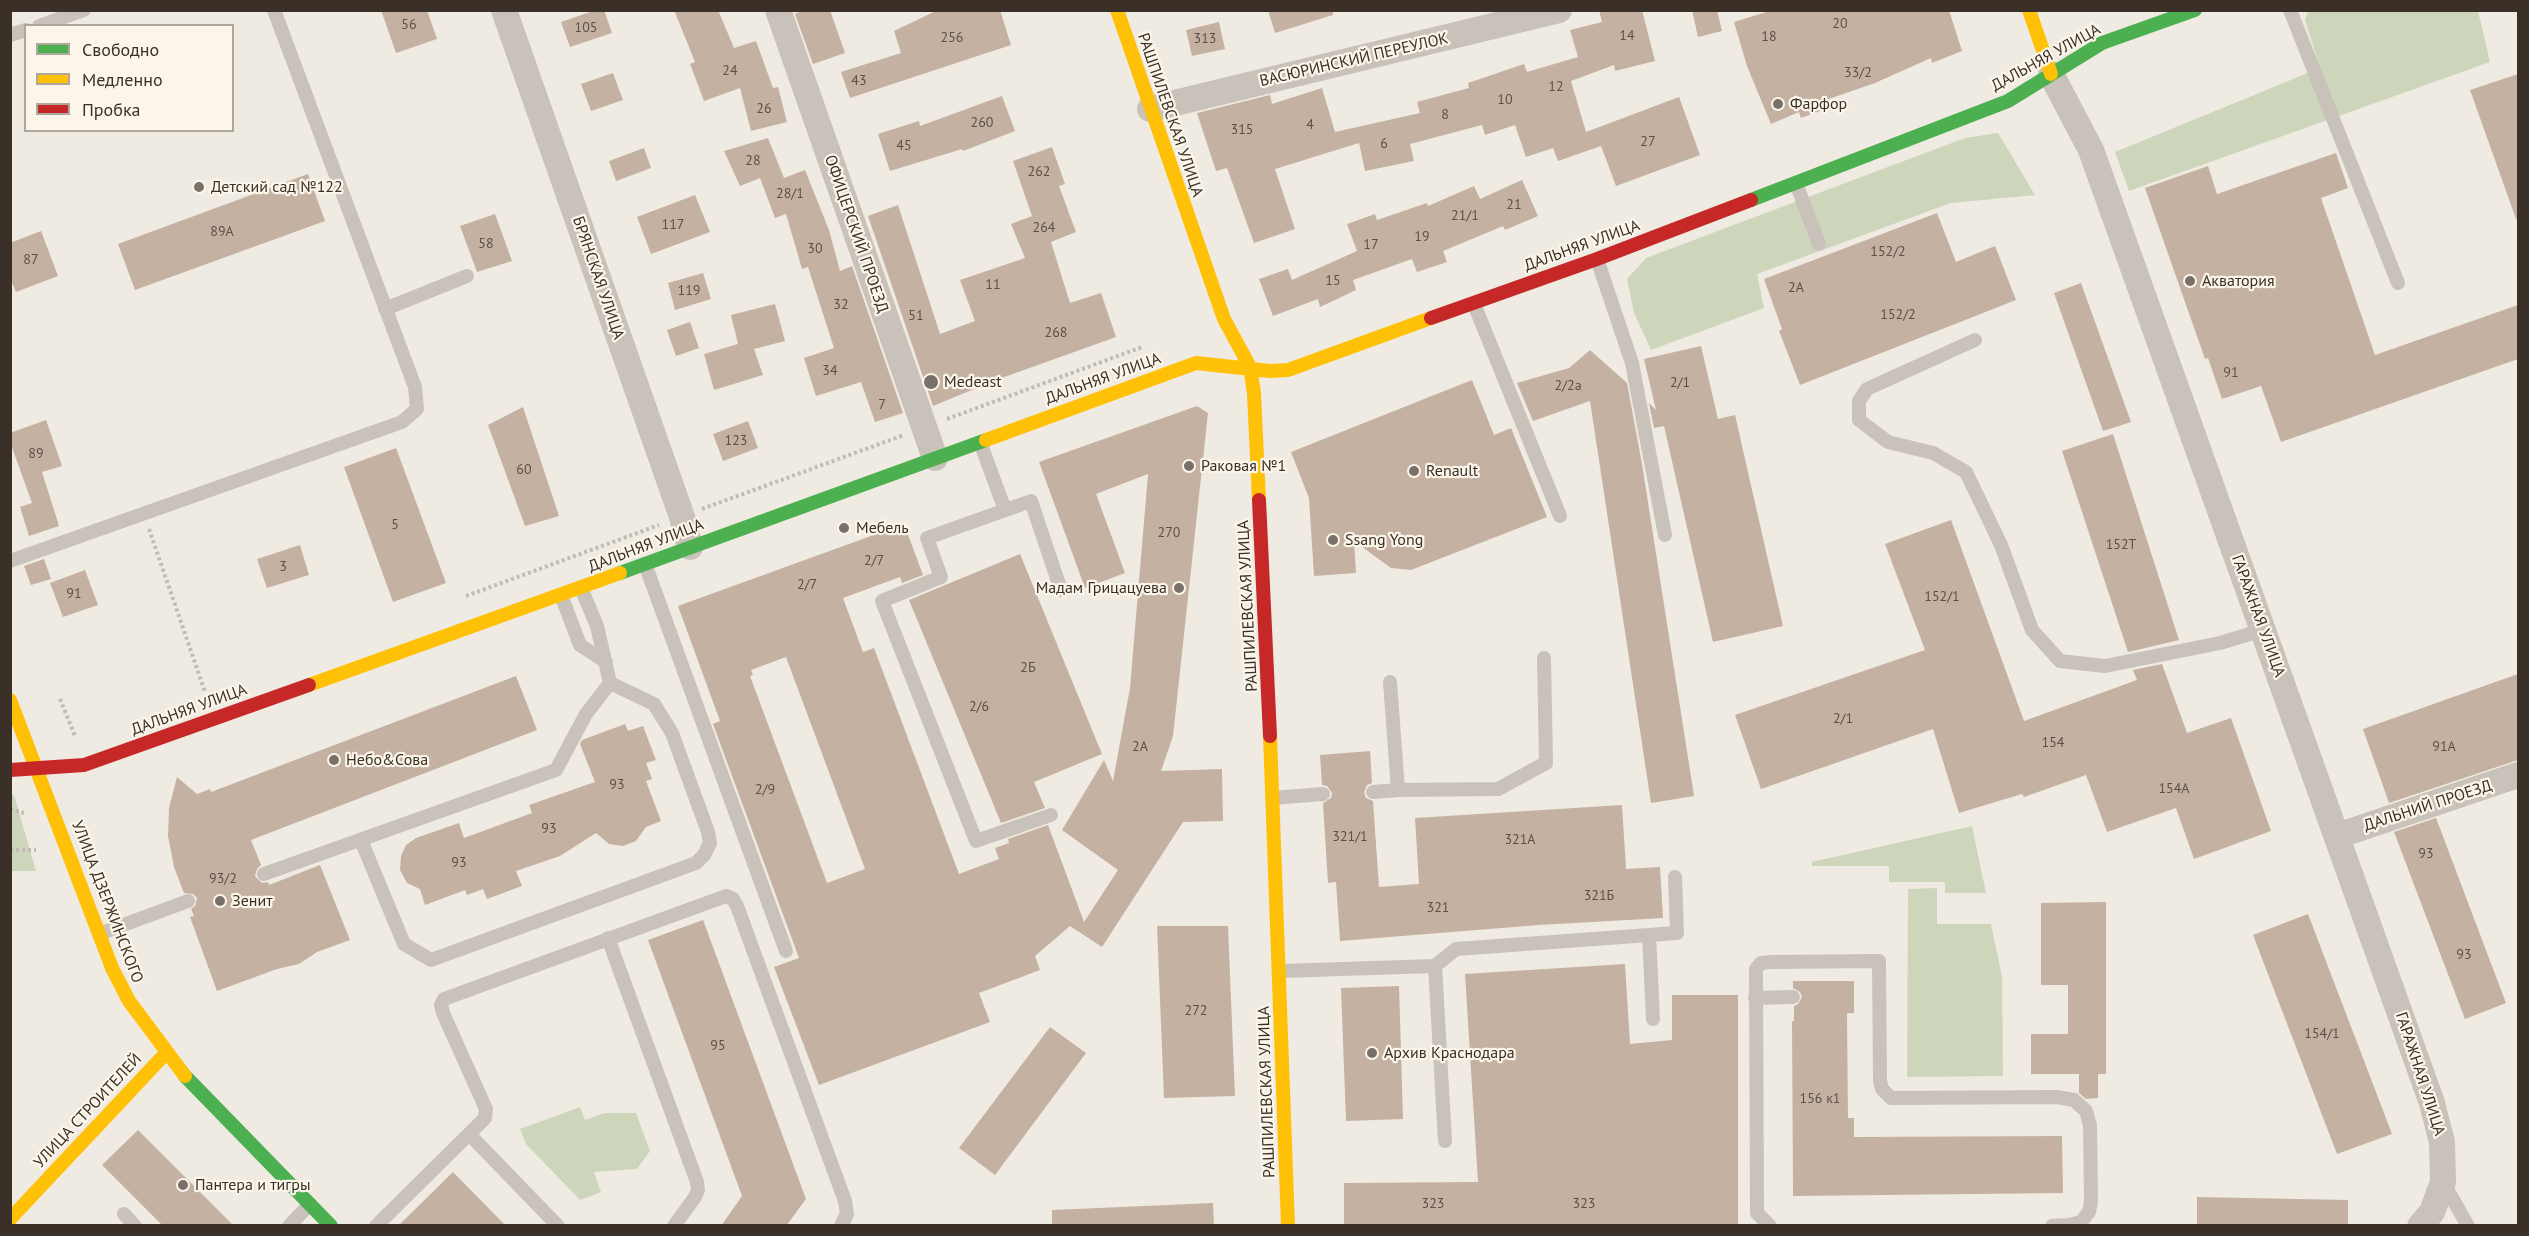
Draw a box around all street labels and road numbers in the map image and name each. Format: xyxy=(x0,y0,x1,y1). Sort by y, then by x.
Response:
street label: ДАЛЬНЯЯ УЛИЦА xyxy=(1988,20,2104,96)
street label: ВАСЮРИНСКИЙ ПЕРЕУЛОК xyxy=(1258,29,1450,91)
street label: РАШПИЛЕВСКАЯ УЛИЦА xyxy=(1133,31,1207,199)
street label: ОФИЦЕРСКИЙ ПРОЕЗД xyxy=(820,153,892,315)
street label: БРЯНСКАЯ УЛИЦА xyxy=(568,214,628,342)
street label: ДАЛЬНЯЯ УЛИЦА xyxy=(1522,216,1642,276)
street label: ДАЛЬНЯЯ УЛИЦА xyxy=(1043,349,1163,409)
street label: ДАЛЬНЯЯ УЛИЦА xyxy=(586,515,706,577)
street label: РАШПИЛЕВСКАЯ УЛИЦА xyxy=(1234,520,1262,692)
street label: ГАРАЖНАЯ УЛИЦА xyxy=(2227,552,2289,680)
street label: ДАЛЬНЯЯ УЛИЦА xyxy=(129,680,249,740)
street label: ДАЛЬНИЙ ПРОЕЗД xyxy=(2361,776,2495,836)
street label: УЛИЦА ДЗЕРЖИНСКОГО xyxy=(67,818,147,986)
street label: РАШПИЛЕВСКАЯ УЛИЦА xyxy=(1254,1006,1280,1178)
street label: ГАРАЖНАЯ УЛИЦА xyxy=(2391,1010,2449,1138)
street label: УЛИЦА СТРОИТЕЛЕЙ xyxy=(30,1050,146,1172)

